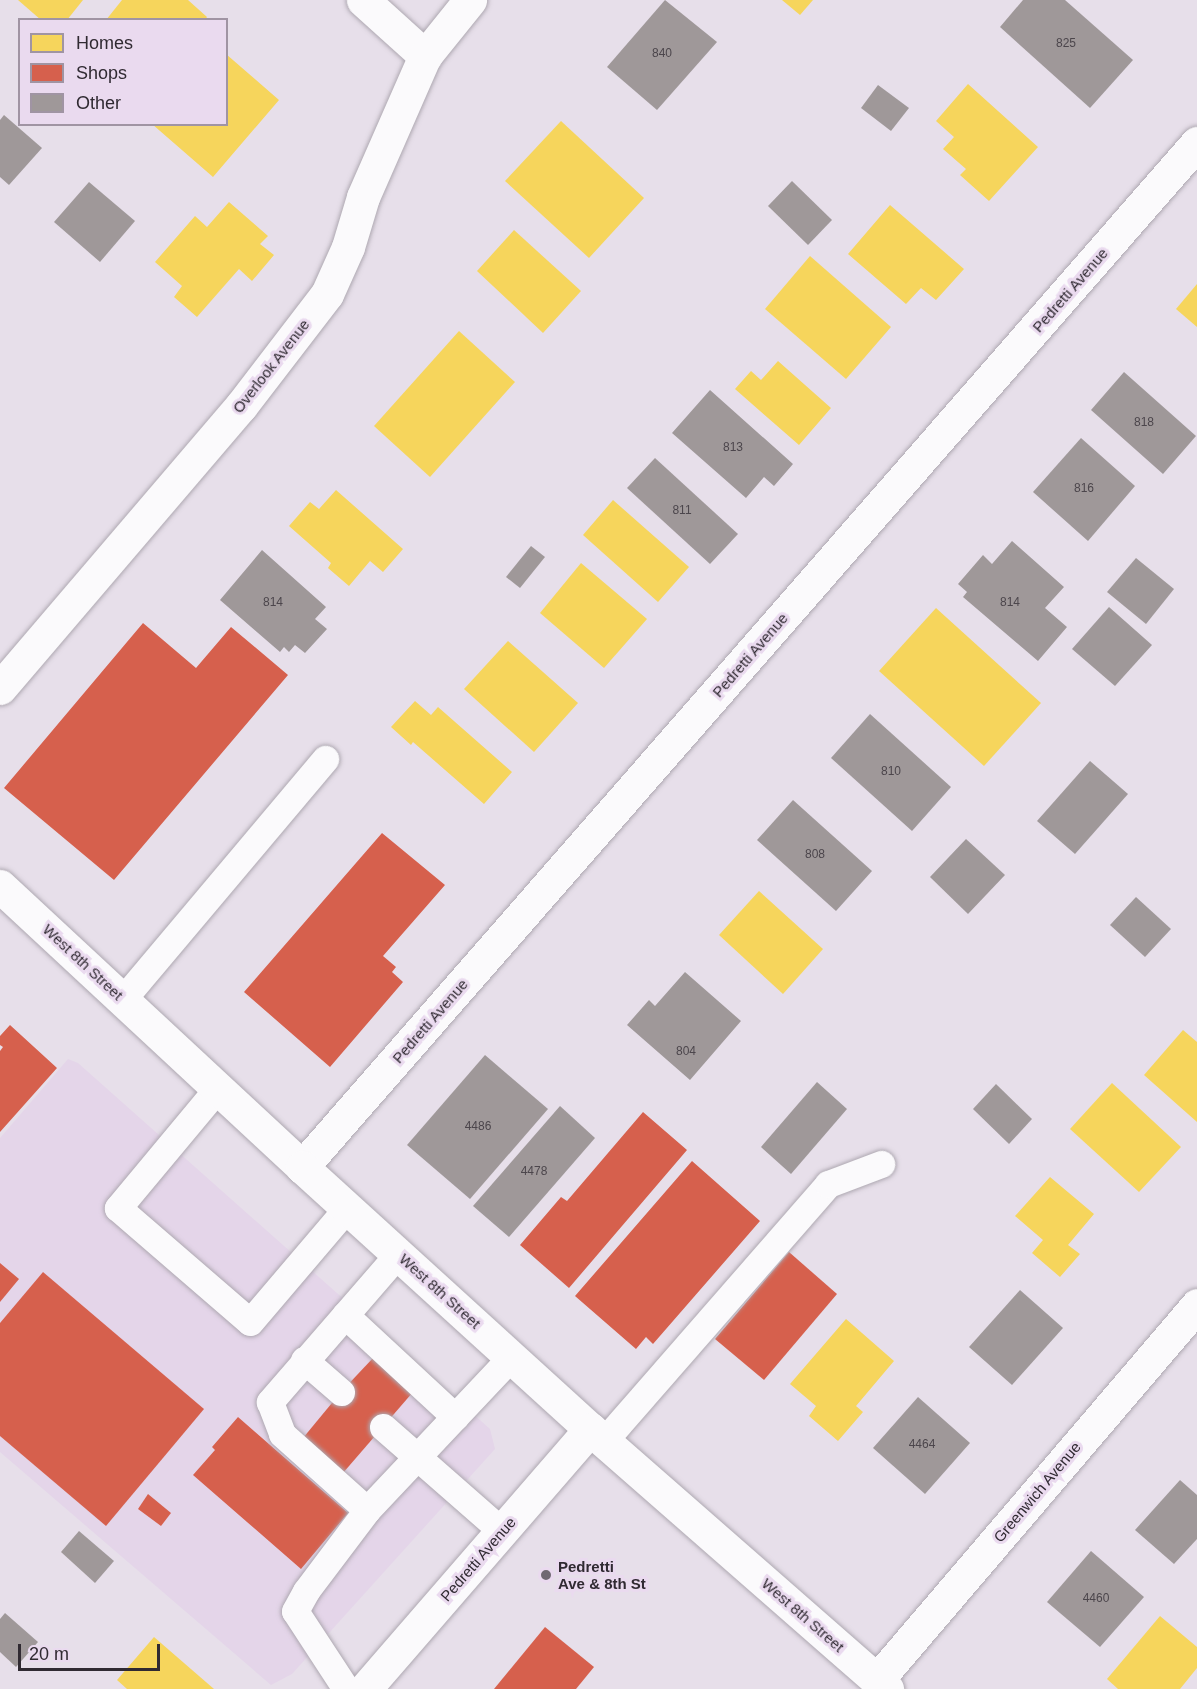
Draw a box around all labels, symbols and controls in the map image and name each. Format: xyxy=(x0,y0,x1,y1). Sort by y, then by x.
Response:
legend xyxy=(18,18,228,126)
text: Homes xyxy=(76,33,133,53)
house number: 825 xyxy=(1056,37,1076,51)
house number: 840 xyxy=(652,47,672,61)
text: Shops xyxy=(76,63,127,83)
text: Other xyxy=(76,93,121,113)
street label: Pedretti Avenue xyxy=(1028,244,1112,336)
street label: Overlook Avenue xyxy=(229,315,313,417)
house number: 818 xyxy=(1134,416,1154,430)
house number: 813 xyxy=(723,441,743,455)
house number: 816 xyxy=(1074,482,1094,496)
house number: 811 xyxy=(672,504,692,518)
house number: 814 xyxy=(263,596,283,610)
house number: 814 xyxy=(1000,596,1020,610)
street label: Pedretti Avenue xyxy=(708,609,792,701)
house number: 810 xyxy=(881,765,901,779)
house number: 808 xyxy=(805,848,825,862)
street label: West 8th Street xyxy=(39,920,127,1004)
street label: Pedretti Avenue xyxy=(388,975,472,1067)
house number: 804 xyxy=(676,1045,696,1059)
house number: 4486 xyxy=(465,1120,491,1134)
house number: 4478 xyxy=(521,1165,547,1179)
street label: West 8th Street xyxy=(396,1250,484,1332)
house number: 4464 xyxy=(909,1438,935,1452)
street label: Greenwich Avenue xyxy=(989,1438,1085,1546)
street label: Pedretti Avenue xyxy=(436,1513,520,1605)
place label: Pedretti Ave & 8th St xyxy=(558,1557,646,1592)
marker: Pedretti Ave & 8th St xyxy=(539,1568,553,1582)
street label: West 8th Street xyxy=(758,1574,848,1656)
house number: 4460 xyxy=(1083,1592,1109,1606)
scale bar xyxy=(21,1632,164,1670)
text: 20 m xyxy=(29,1644,69,1664)

